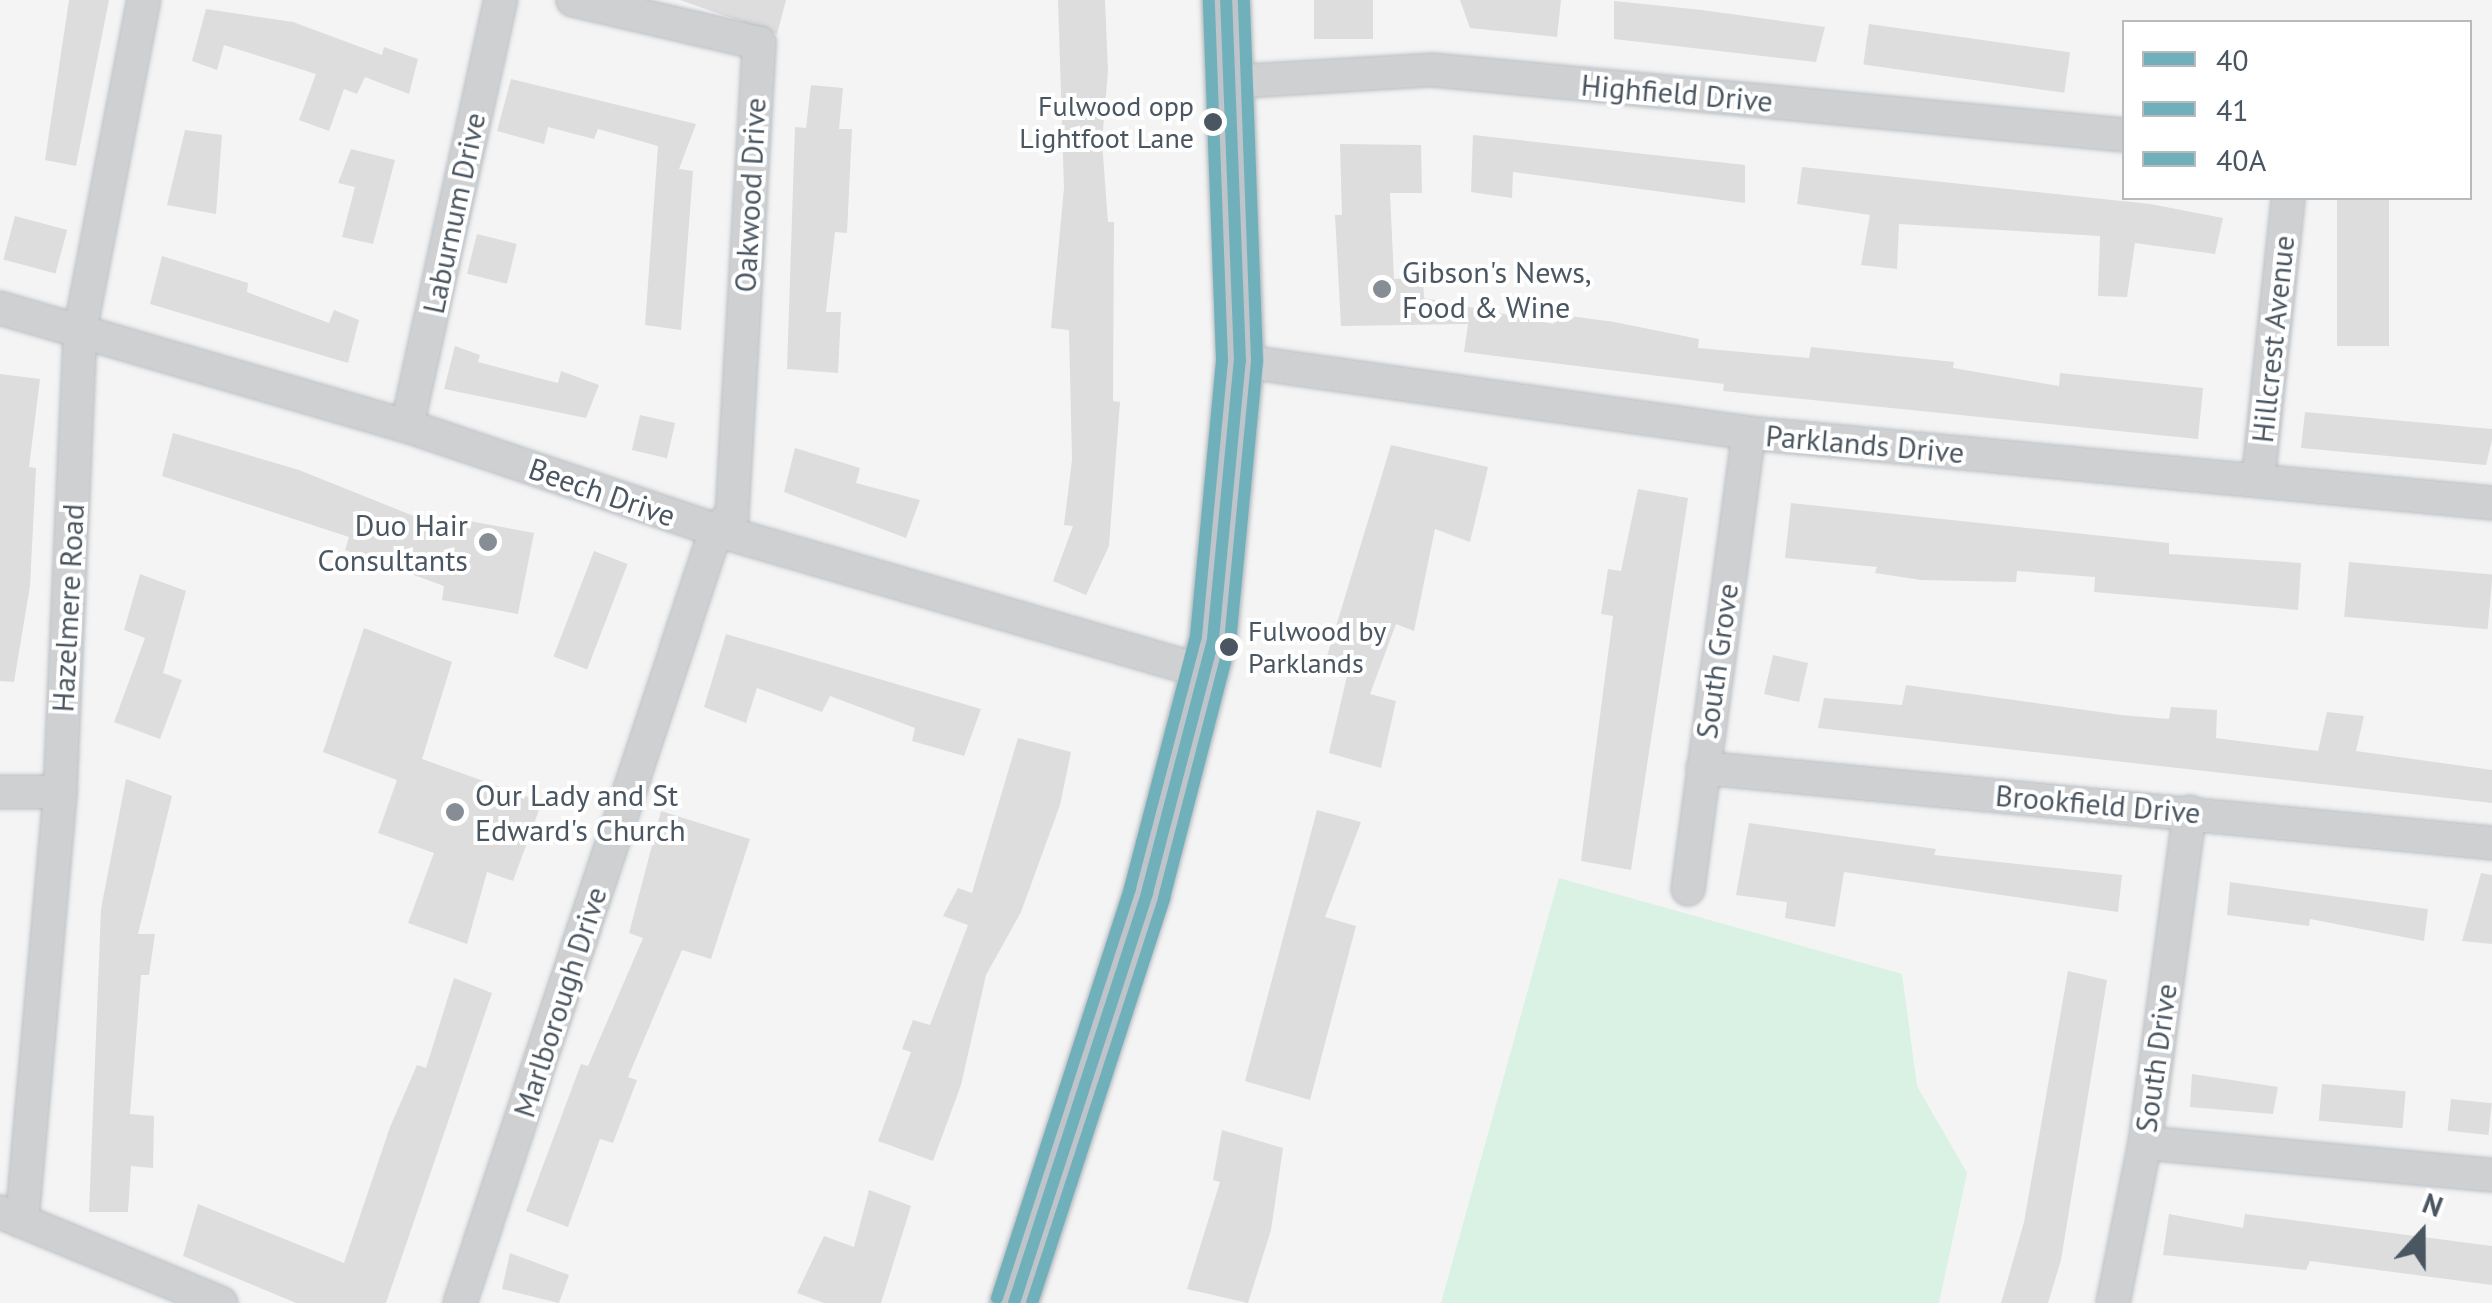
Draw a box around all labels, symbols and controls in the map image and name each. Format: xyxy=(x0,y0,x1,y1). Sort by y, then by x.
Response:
legend xyxy=(2122,20,2472,200)
text: 40 xyxy=(2216,40,2249,79)
street label: Highfield Drive xyxy=(1580,67,1774,119)
place label: Fulwood opp Lightfoot Lane xyxy=(1019,89,1194,155)
text: 41 xyxy=(2216,90,2249,129)
street label: Oakwood Drive xyxy=(727,97,773,293)
street label: Laburnum Drive xyxy=(415,109,493,317)
marker: Fulwood opp Lightfoot Lane xyxy=(1203,112,1223,132)
text: 40A xyxy=(2216,140,2266,179)
street label: Hillcrest Avenue xyxy=(2244,233,2302,445)
place label: Gibson's News, Food & Wine xyxy=(1402,254,1592,324)
marker: Gibson's News, Food & Wine xyxy=(1371,278,1393,300)
street label: Parklands Drive xyxy=(1764,417,1966,471)
street label: Beech Drive xyxy=(524,450,680,534)
street label: Hazelmere Road xyxy=(45,503,91,713)
place label: Duo Hair Consultants xyxy=(318,507,468,578)
marker: Duo Hair Consultants xyxy=(477,531,499,553)
street label: South Grove xyxy=(1688,581,1746,741)
place label: Fulwood by Parklands xyxy=(1248,614,1386,680)
marker: Fulwood by Parklands xyxy=(1219,637,1239,657)
place label: Our Lady and St Edward's Church xyxy=(475,777,686,848)
street label: Brookfield Drive xyxy=(1994,777,2202,831)
marker: Our Lady and St Edward's Church xyxy=(444,801,466,823)
street label: Marlborough Drive xyxy=(506,882,614,1122)
street label: South Drive xyxy=(2128,981,2184,1135)
north arrow xyxy=(2372,1183,2472,1283)
text: N xyxy=(2418,1184,2448,1225)

